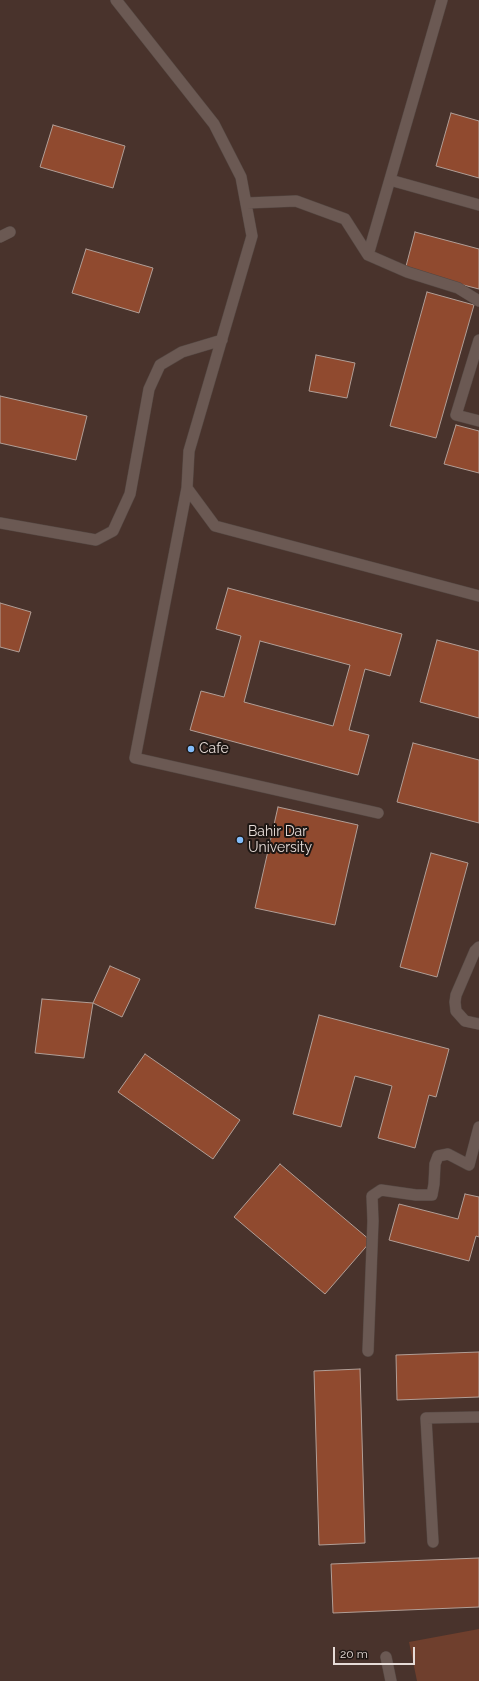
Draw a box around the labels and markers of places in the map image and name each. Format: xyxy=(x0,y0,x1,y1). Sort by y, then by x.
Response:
place label: Cafe xyxy=(199,741,229,757)
marker: Cafe xyxy=(186,744,196,754)
place label: Bahir Dar University xyxy=(248,824,312,856)
marker: Bahir Dar University xyxy=(235,835,245,845)

